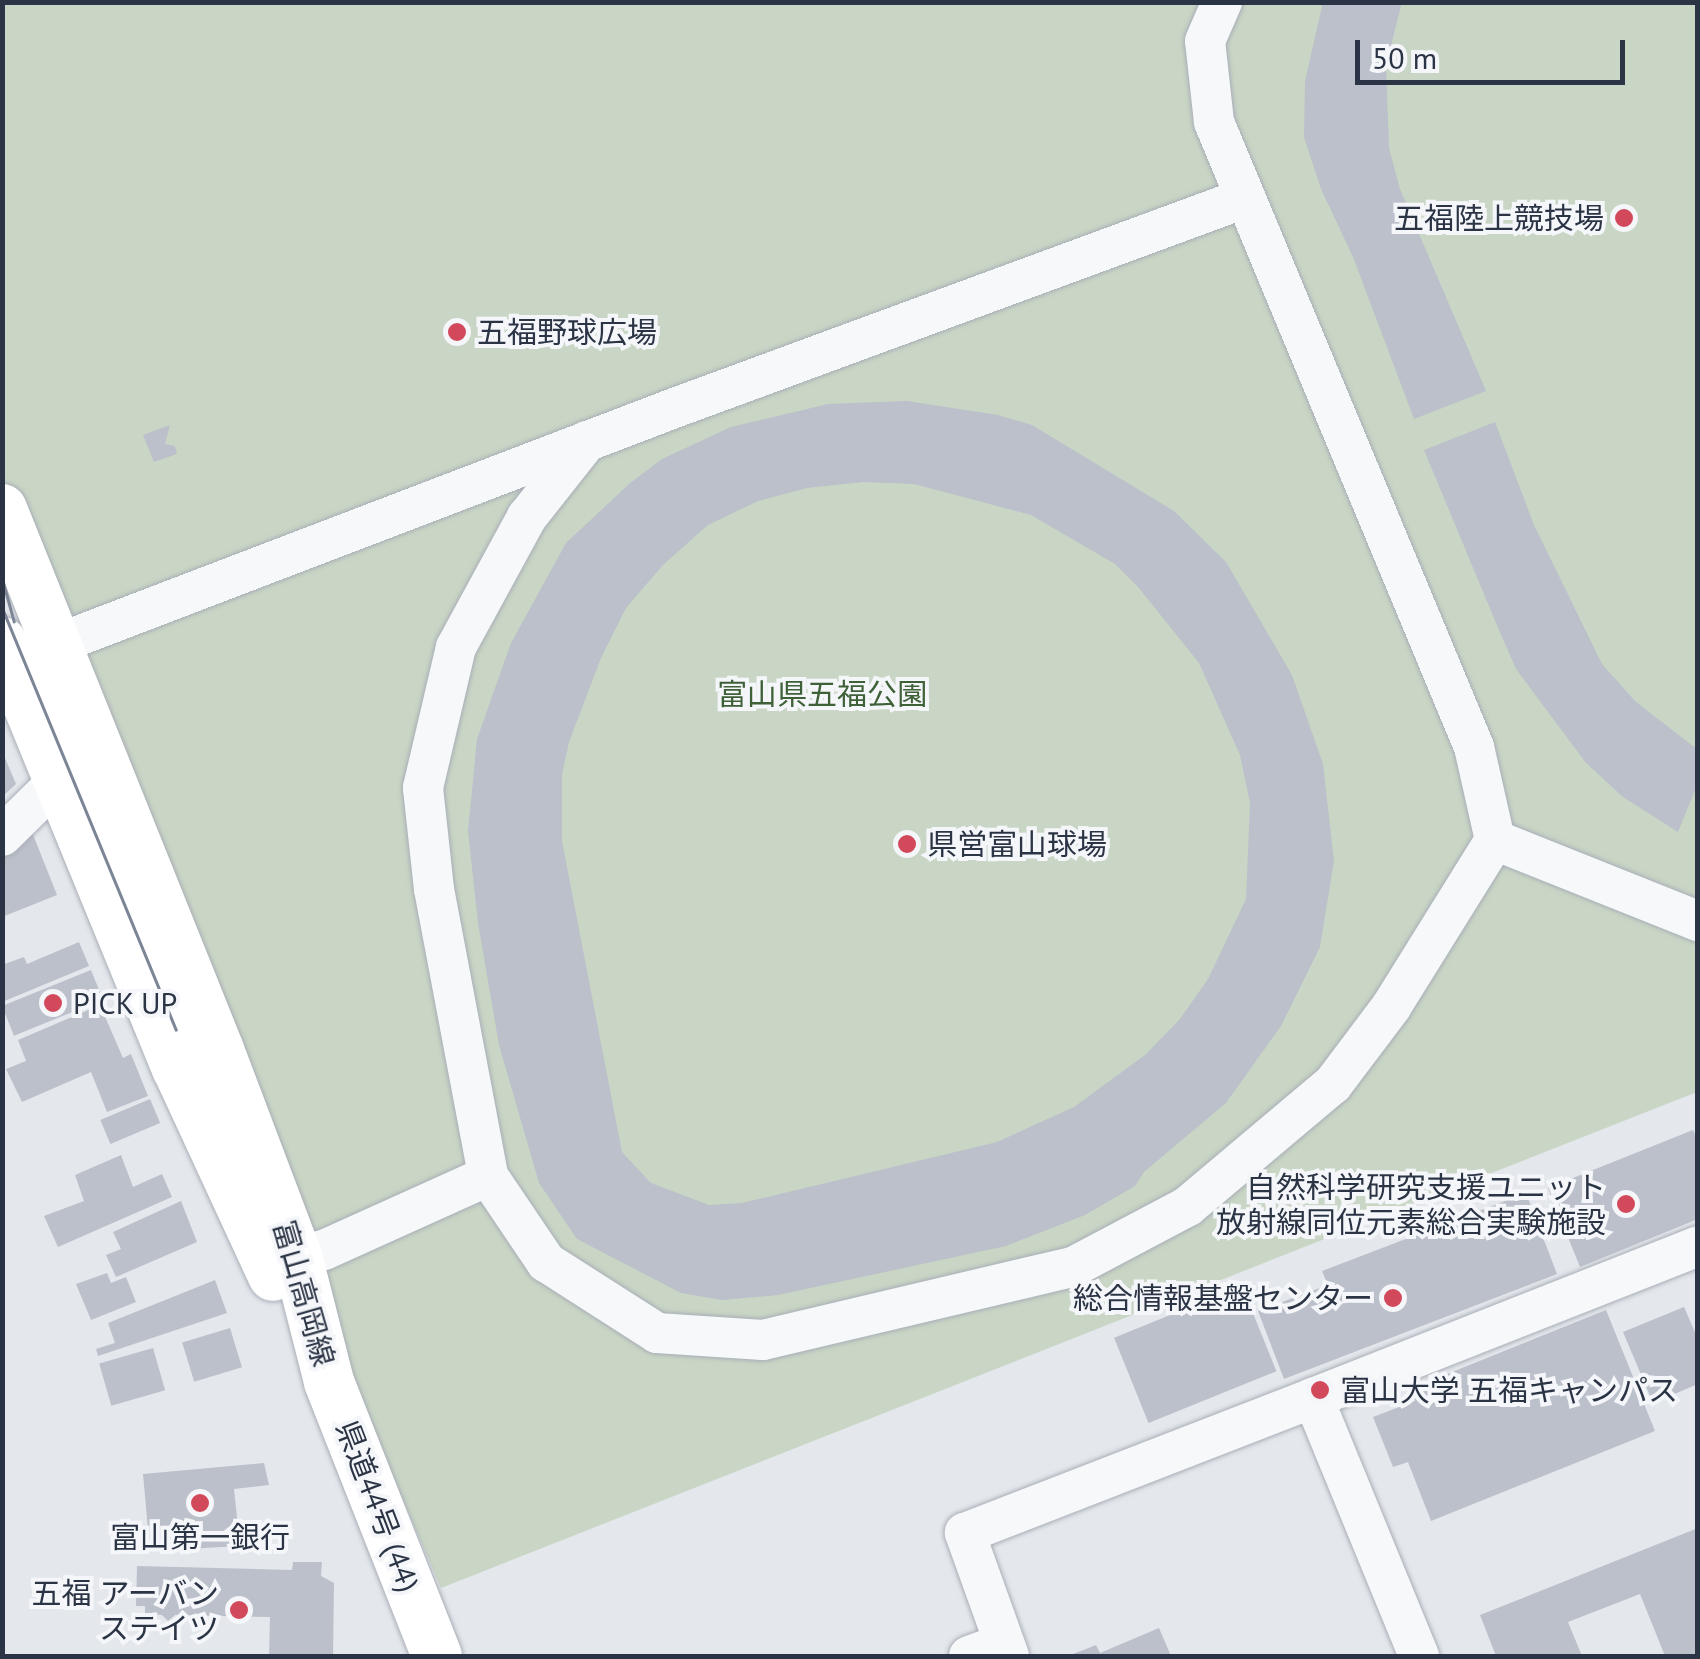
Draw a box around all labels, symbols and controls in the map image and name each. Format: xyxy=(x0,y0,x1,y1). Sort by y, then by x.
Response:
scale bar xyxy=(1360,20,1630,82)
text: 50 m xyxy=(1372,38,1437,77)
place label: 五福陸上競技場 xyxy=(1394,200,1604,236)
marker: 五福陸上競技場 xyxy=(1613,207,1635,229)
place label: 五福野球広場 xyxy=(477,314,657,350)
marker: 五福野球広場 xyxy=(446,321,468,343)
park label: 富山県五福公園 xyxy=(717,676,927,712)
place label: 県営富山球場 xyxy=(927,826,1107,862)
marker: 県営富山球場 xyxy=(896,833,918,855)
place label: PICK UP xyxy=(73,985,178,1021)
marker: PICK UP xyxy=(42,992,64,1014)
place label: 自然科学研究支援ユニット 放射線同位元素総合実験施設 xyxy=(1216,1169,1606,1240)
marker: 自然科学研究支援ユニット 放射線同位元素総合実験施設 xyxy=(1615,1193,1637,1215)
street label: 富山高岡線 xyxy=(266,1216,342,1370)
place label: 総合情報基盤センター xyxy=(1073,1280,1373,1316)
marker: 総合情報基盤センター xyxy=(1382,1287,1404,1309)
place label: 富山大学 五福キャンパス xyxy=(1340,1372,1678,1408)
marker: 富山大学 五福キャンパス xyxy=(1309,1379,1331,1401)
street label: 県道44号 (44) xyxy=(329,1415,427,1597)
marker: 富山第一銀行 xyxy=(189,1492,211,1514)
place label: 富山第一銀行 xyxy=(110,1519,290,1555)
place label: 五福 アーバン ステイツ xyxy=(33,1575,219,1646)
marker: 五福 アーバン ステイツ xyxy=(228,1599,250,1621)

